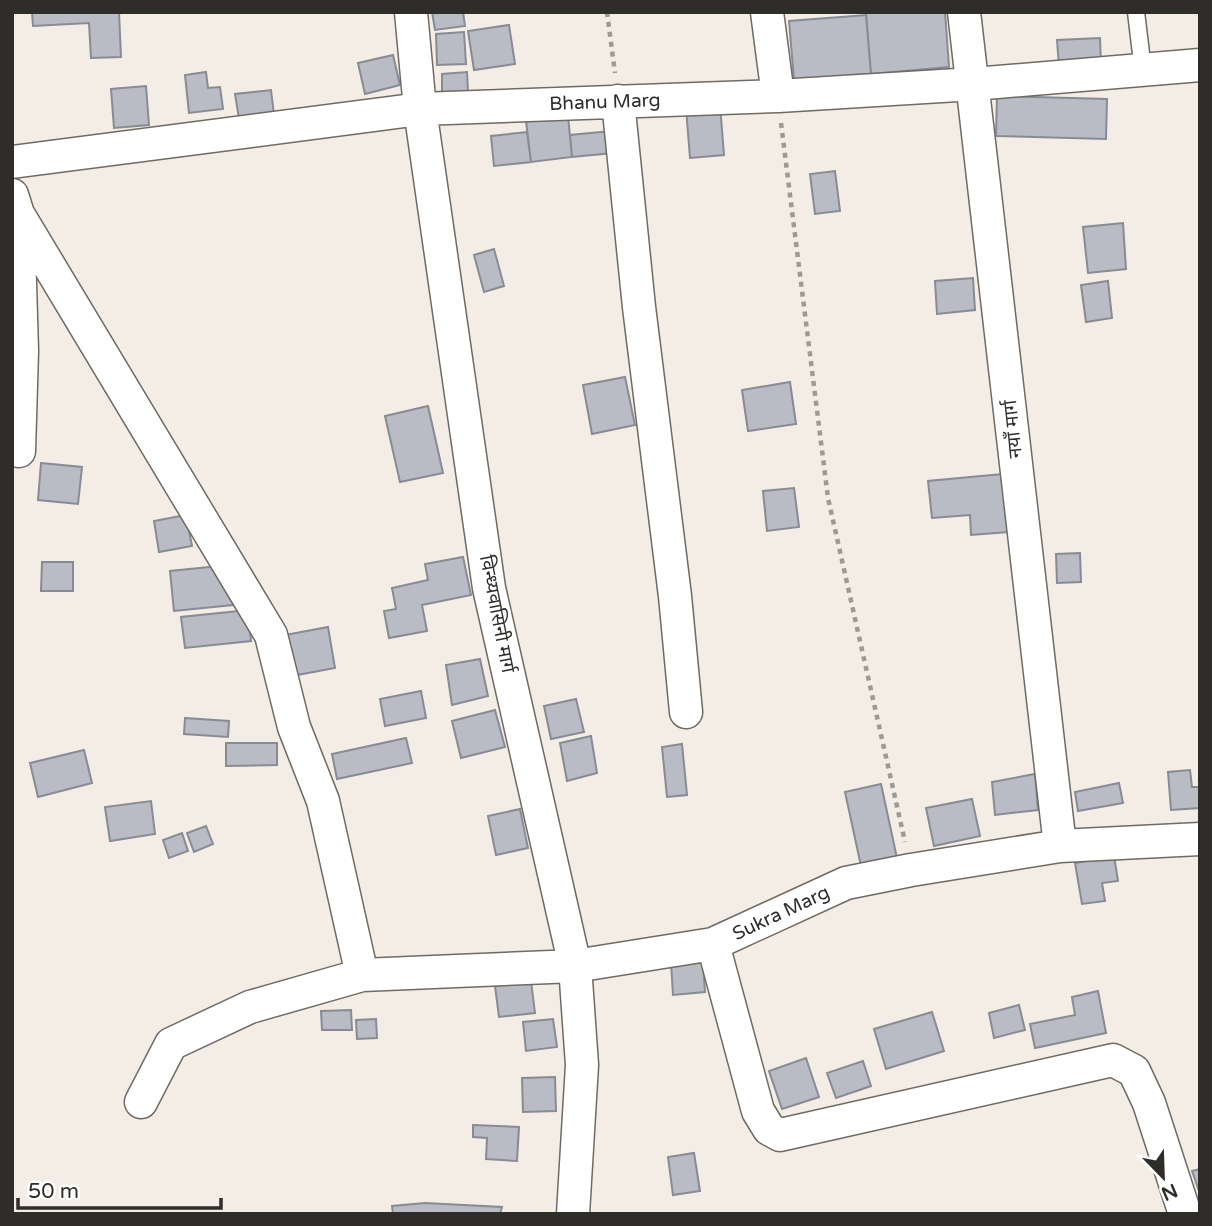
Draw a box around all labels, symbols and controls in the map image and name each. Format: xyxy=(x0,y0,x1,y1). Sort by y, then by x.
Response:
street label: Bhanu Marg xyxy=(549,89,661,115)
street label: नयाँ मार्ग xyxy=(998,398,1027,459)
street label: विन्ध्यवासिनी मार्ग xyxy=(475,553,520,676)
street label: Sukra Marg xyxy=(729,881,833,945)
north arrow xyxy=(1128,1142,1198,1212)
scale bar xyxy=(18,1166,220,1210)
text: 50 m xyxy=(28,1179,79,1204)
text: N xyxy=(1158,1179,1181,1205)

